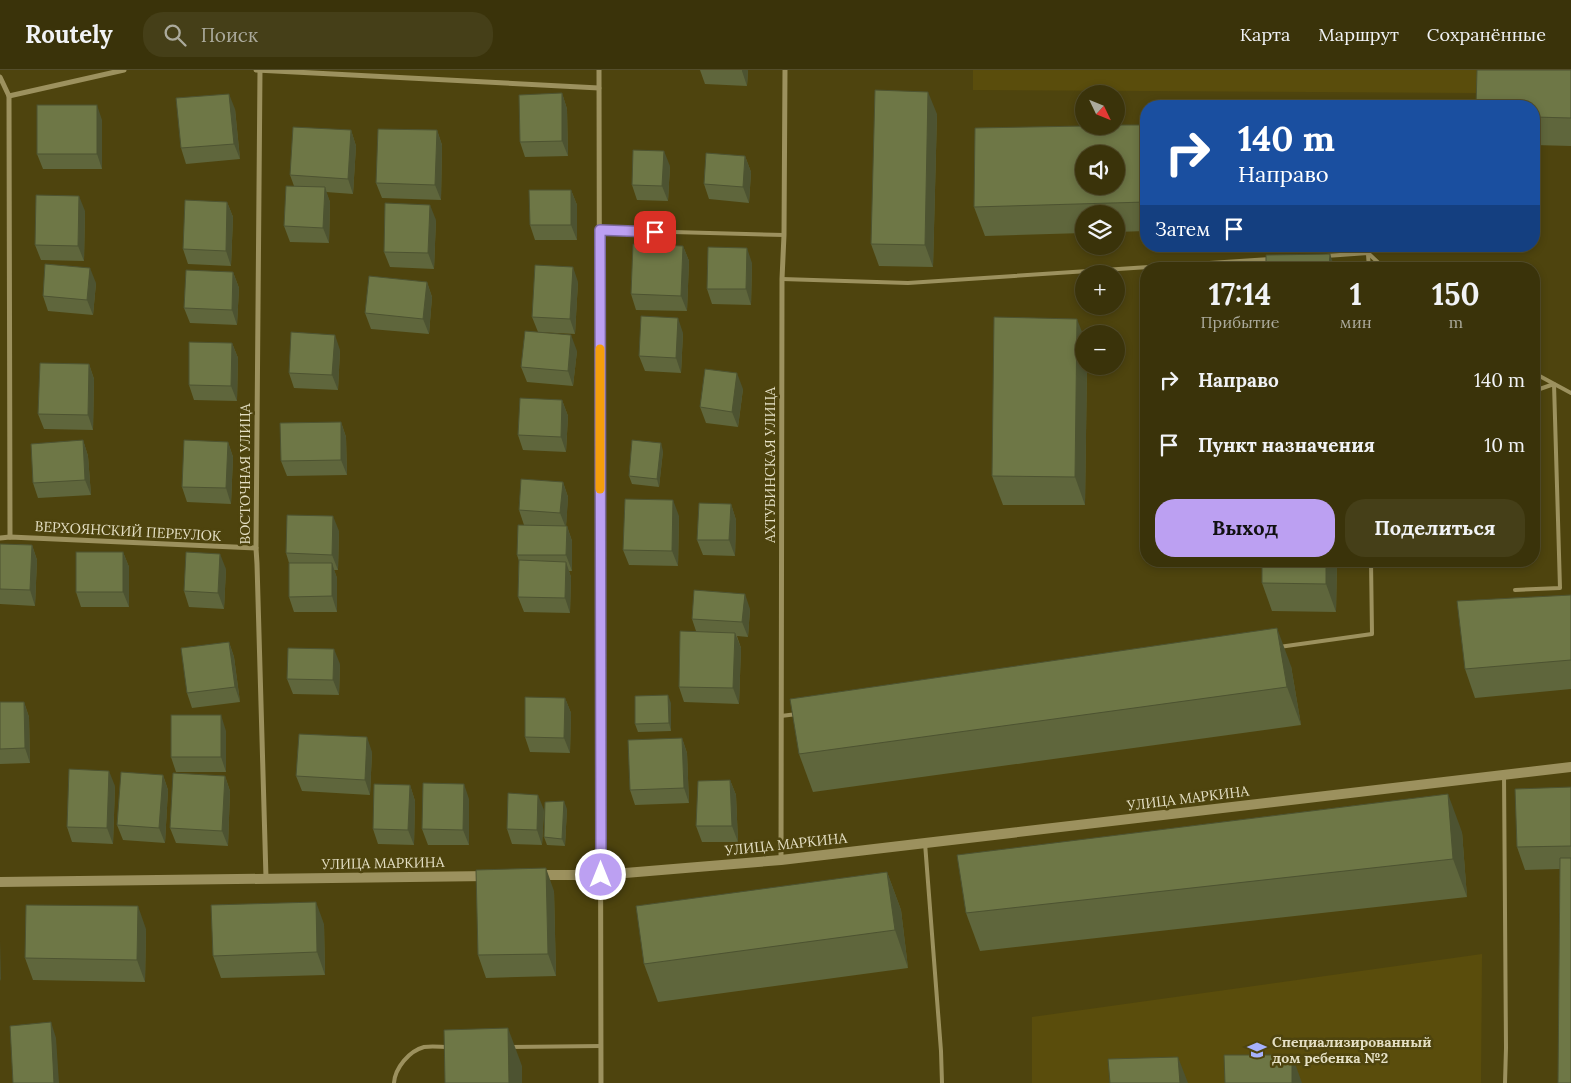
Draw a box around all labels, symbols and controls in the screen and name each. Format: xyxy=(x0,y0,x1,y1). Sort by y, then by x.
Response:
search box xyxy=(143,12,493,57)
text: Routely xyxy=(25,19,113,50)
icon: search xyxy=(161,21,189,49)
text: Поиск xyxy=(201,23,258,47)
text: Карта xyxy=(1240,23,1290,46)
text: Маршрут xyxy=(1318,23,1399,46)
text: Сохранённые xyxy=(1427,23,1546,46)
north arrow xyxy=(1075,85,1125,135)
map controls xyxy=(1075,85,1125,375)
text: 140 m xyxy=(1238,116,1335,161)
icon: right xyxy=(1155,120,1220,185)
button: sound xyxy=(1075,145,1125,195)
text: Направо xyxy=(1238,160,1329,188)
button: layers xyxy=(1075,205,1125,255)
pin xyxy=(634,211,676,253)
icon: arrive xyxy=(1220,215,1248,243)
text: Затем xyxy=(1155,217,1210,241)
icon: arrive xyxy=(641,218,669,246)
button: + xyxy=(1075,265,1125,315)
text: 17:14 xyxy=(1209,275,1271,313)
text: 1 xyxy=(1350,275,1362,313)
text: 150 xyxy=(1432,275,1480,313)
text: Прибытие xyxy=(1200,312,1279,332)
text: мин xyxy=(1340,312,1372,332)
text: m xyxy=(1449,312,1463,332)
button: − xyxy=(1075,325,1125,375)
icon: right xyxy=(1155,366,1183,394)
text: Направо xyxy=(1198,368,1279,392)
text: 140 m xyxy=(1474,368,1525,392)
street label: АХТУБИНСКАЯ УЛИЦА xyxy=(761,387,779,544)
street label: ВОСТОЧНАЯ УЛИЦА xyxy=(236,403,254,544)
icon: arrive xyxy=(1155,431,1183,459)
text: Пункт назначения xyxy=(1198,433,1375,457)
text: 10 m xyxy=(1484,433,1525,457)
button: Выход xyxy=(1155,499,1335,557)
button: Поделиться xyxy=(1345,499,1525,557)
street label: ВЕРХОЯНСКИЙ ПЕРЕУЛОК xyxy=(34,517,222,545)
street label: УЛИЦА МАРКИНА xyxy=(1125,782,1250,815)
street label: УЛИЦА МАРКИНА xyxy=(723,829,848,859)
position arrow xyxy=(574,848,626,900)
street label: УЛИЦА МАРКИНА xyxy=(320,853,445,873)
place label: Специализированный дом ребенка №2 xyxy=(1272,1033,1431,1067)
school or university icon: Специализированный дом ребенка №2 xyxy=(1246,1039,1268,1061)

